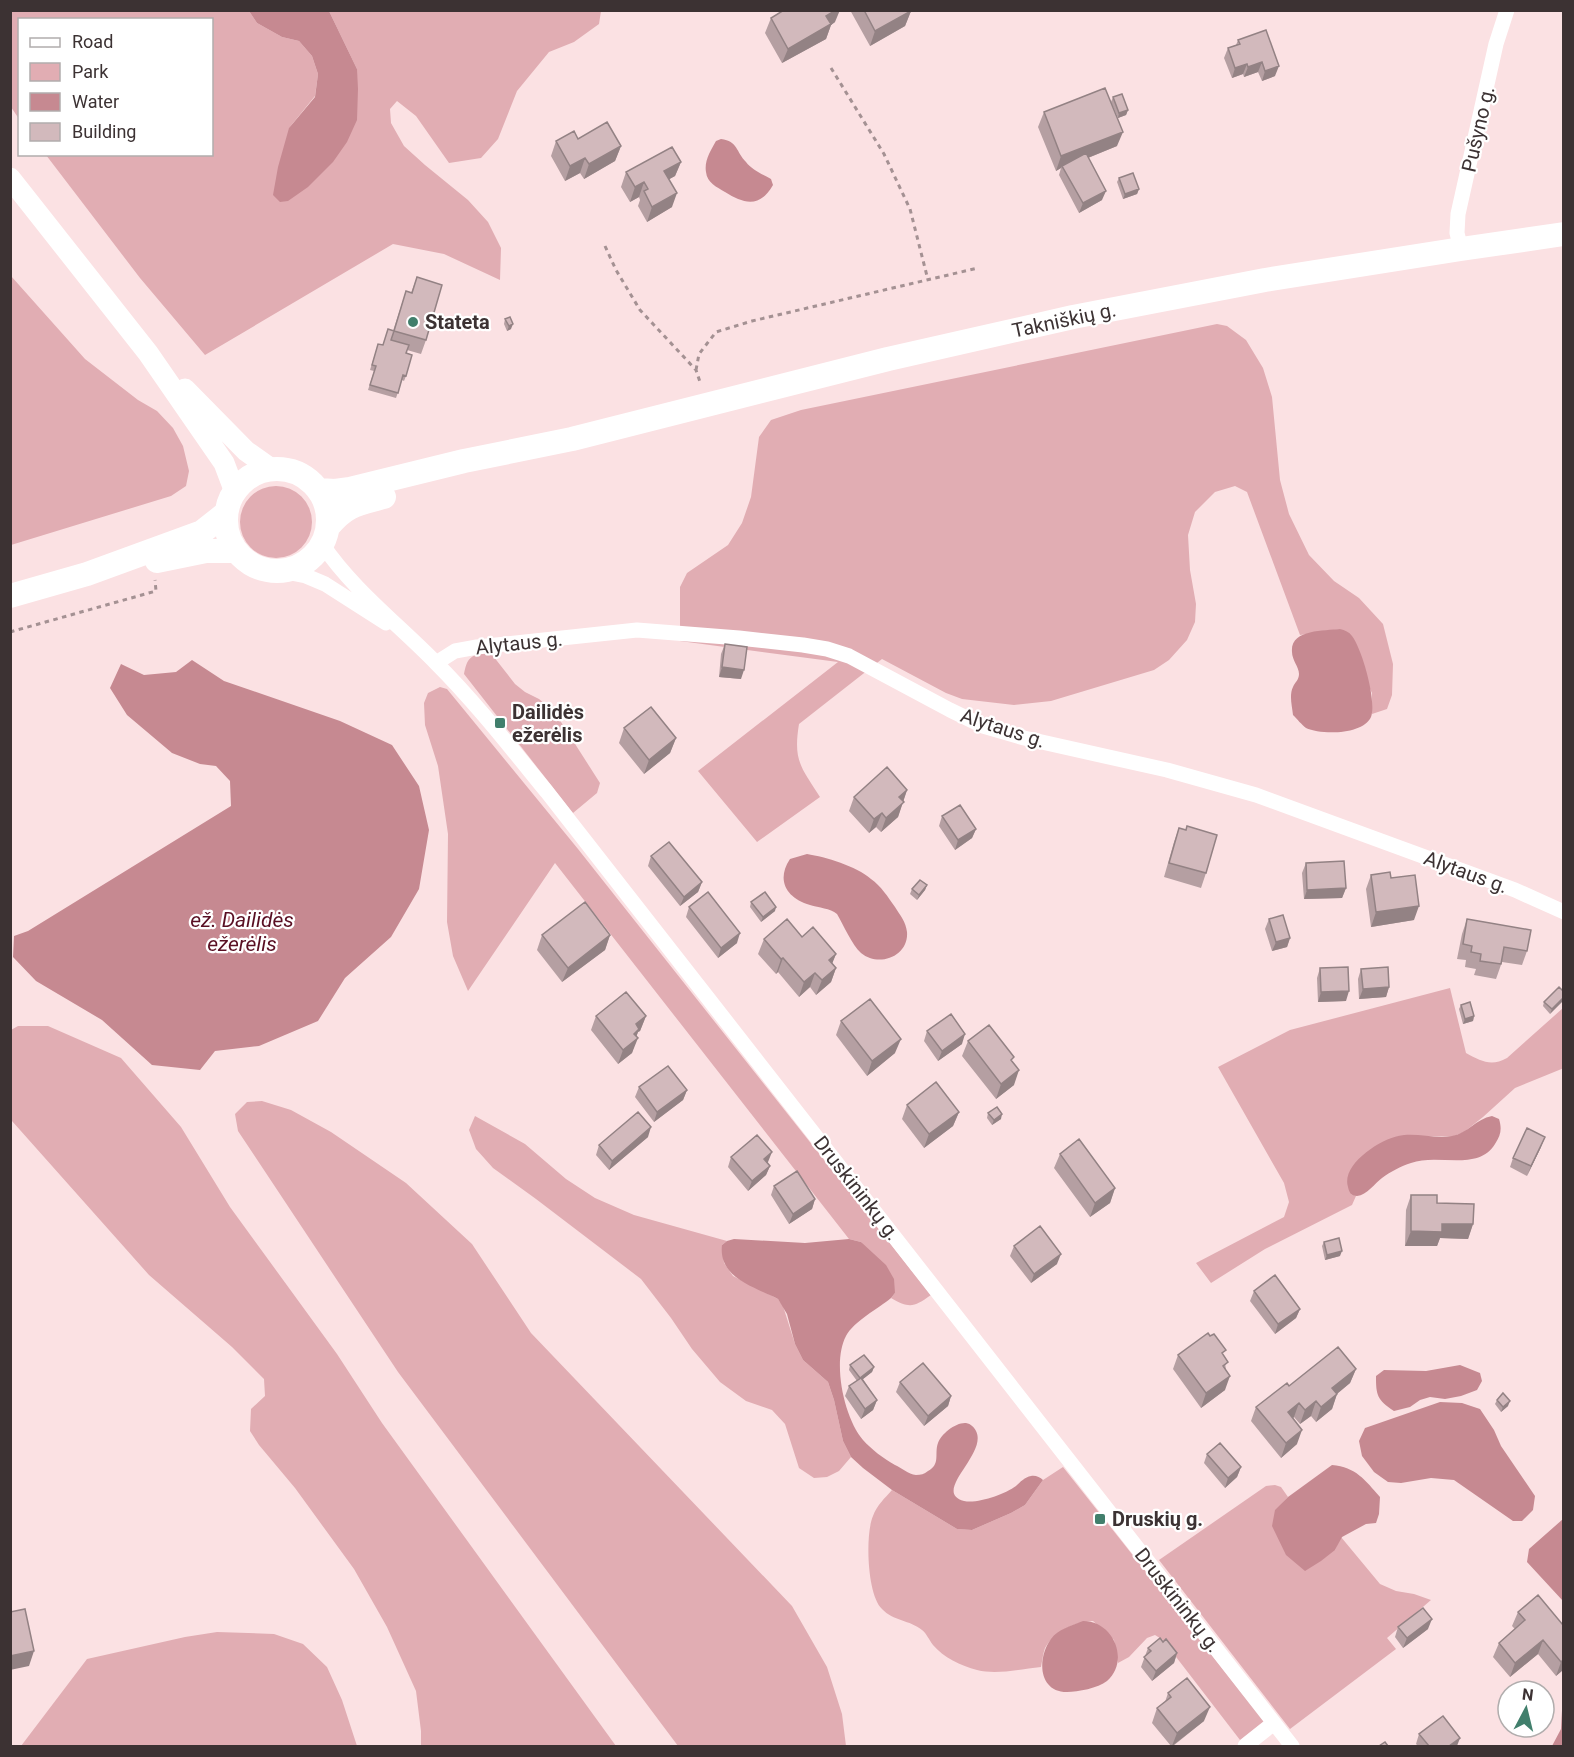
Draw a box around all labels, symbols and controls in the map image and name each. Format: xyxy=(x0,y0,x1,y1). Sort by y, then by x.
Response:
legend xyxy=(18,18,213,156)
text: Road xyxy=(72,31,113,52)
text: Park xyxy=(72,61,109,82)
street label: Pušyno g. xyxy=(1456,84,1500,174)
text: Water xyxy=(72,91,119,112)
text: Building xyxy=(72,121,136,142)
street label: Takniškių g. xyxy=(1010,297,1118,343)
place label: Stateta xyxy=(425,310,490,334)
marker: Stateta xyxy=(406,315,420,329)
street label: Alytaus g. xyxy=(474,626,564,660)
place label: Dailidės ežerėlis xyxy=(512,700,584,747)
street label: Alytaus g. xyxy=(958,703,1048,753)
marker: Dailidės ežerėlis xyxy=(493,716,507,730)
street label: Alytaus g. xyxy=(1421,846,1511,898)
water label: ež. Dailidės ežerėlis xyxy=(190,908,294,956)
street label: Druskininkų g. xyxy=(809,1131,905,1245)
place label: Druskių g. xyxy=(1112,1507,1203,1531)
marker: Druskių g. xyxy=(1093,1512,1107,1526)
street label: Druskininkų g. xyxy=(1130,1543,1226,1657)
north arrow xyxy=(1496,1679,1556,1739)
text: N xyxy=(1521,1684,1535,1705)

